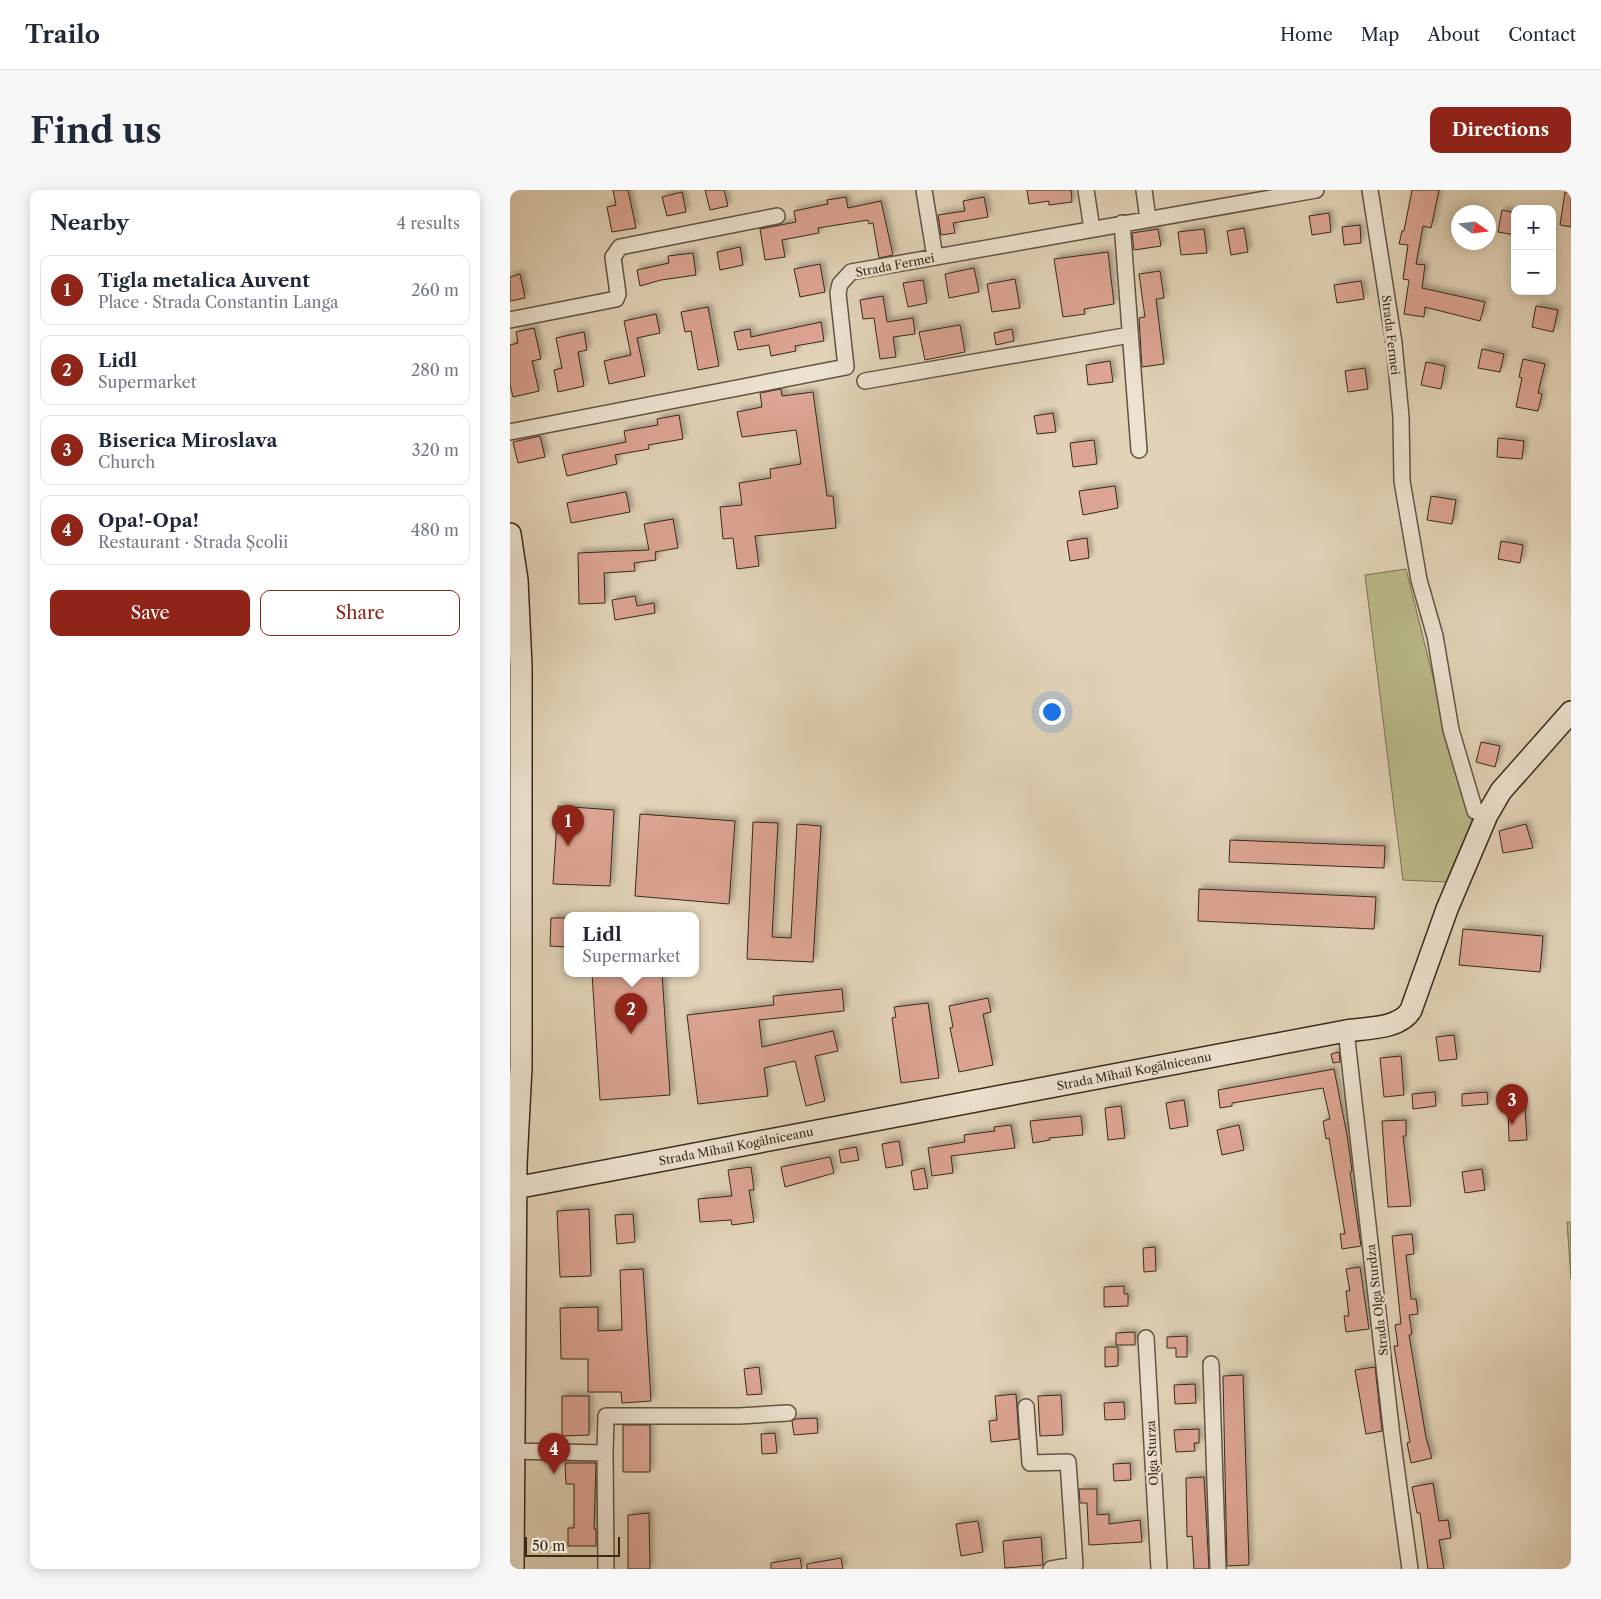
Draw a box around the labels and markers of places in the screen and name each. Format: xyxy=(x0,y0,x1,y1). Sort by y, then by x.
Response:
pin: 1 xyxy=(552,805,584,846)
pin: 2 xyxy=(615,993,647,1034)
pin: 3 xyxy=(1496,1084,1528,1125)
pin: 4 xyxy=(538,1433,570,1474)

